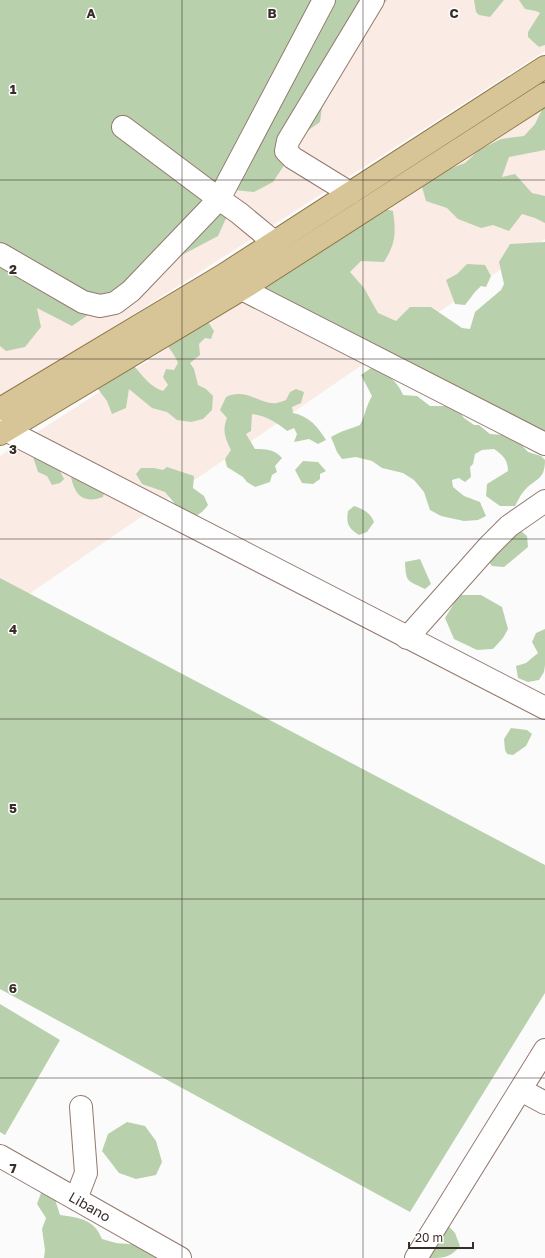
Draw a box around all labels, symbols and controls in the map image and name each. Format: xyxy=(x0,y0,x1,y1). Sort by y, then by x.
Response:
text: A xyxy=(86,5,96,21)
text: B xyxy=(267,5,277,21)
text: C xyxy=(449,5,459,21)
text: 1 xyxy=(10,81,17,97)
text: 2 xyxy=(9,261,17,277)
text: 3 xyxy=(9,441,17,457)
text: 4 xyxy=(9,621,17,637)
text: 5 xyxy=(9,800,17,816)
text: 6 xyxy=(9,980,17,996)
text: 7 xyxy=(9,1160,17,1176)
street label: Libano xyxy=(66,1188,114,1225)
scale bar xyxy=(409,1224,473,1250)
text: 20 m xyxy=(415,1230,443,1245)

